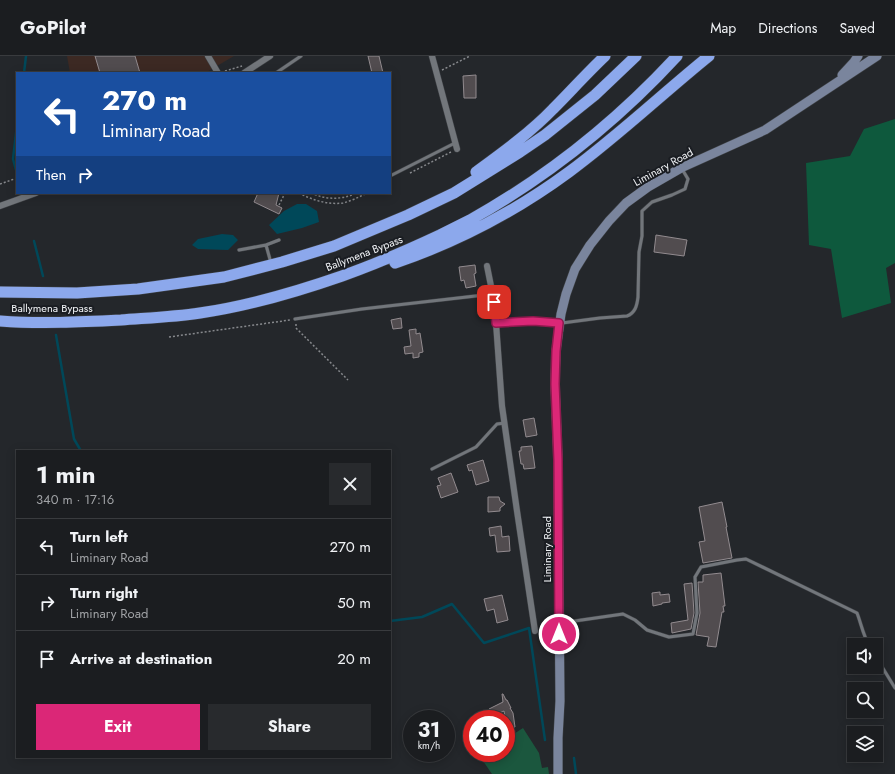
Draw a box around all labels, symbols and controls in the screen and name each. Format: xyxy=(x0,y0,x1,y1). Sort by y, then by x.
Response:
text: GoPilot xyxy=(20,14,86,41)
text: Map xyxy=(710,18,736,38)
text: Directions xyxy=(758,18,818,38)
text: Saved xyxy=(840,18,875,38)
text: 270 m xyxy=(102,80,187,121)
icon: left xyxy=(36,88,88,140)
text: Liminary Road xyxy=(102,118,210,144)
street label: Liminary Road xyxy=(630,144,696,190)
text: Then xyxy=(36,164,66,186)
icon: right xyxy=(74,164,96,186)
street label: Ballymena Bypass xyxy=(323,231,405,275)
pin xyxy=(477,285,511,319)
icon: arrive xyxy=(483,291,505,313)
street label: Ballymena Bypass xyxy=(11,300,93,316)
text: 1 min xyxy=(36,457,96,492)
button: close xyxy=(329,463,371,505)
text: 340 m · 17:16 xyxy=(36,490,114,509)
street label: Liminary Road xyxy=(539,516,555,582)
text: Turn left xyxy=(70,526,128,548)
icon: left xyxy=(36,536,58,558)
text: 270 m xyxy=(329,536,371,558)
text: Liminary Road xyxy=(70,548,148,567)
text: Turn right xyxy=(70,582,138,604)
icon: right xyxy=(36,592,58,614)
text: 50 m xyxy=(337,592,371,614)
text: Liminary Road xyxy=(70,604,148,623)
position arrow xyxy=(538,613,580,655)
map controls xyxy=(847,638,883,762)
button: sound xyxy=(847,638,883,674)
icon: arrive xyxy=(36,648,58,670)
text: Arrive at destination xyxy=(70,648,212,670)
text: 20 m xyxy=(337,648,371,670)
button: search xyxy=(847,682,883,718)
button: Exit xyxy=(36,704,200,750)
button: Share xyxy=(208,704,371,750)
speed limit sign: 40 xyxy=(463,710,515,762)
text: 31 xyxy=(418,716,440,745)
button: layers xyxy=(847,726,883,762)
text: km/h xyxy=(418,738,440,753)

